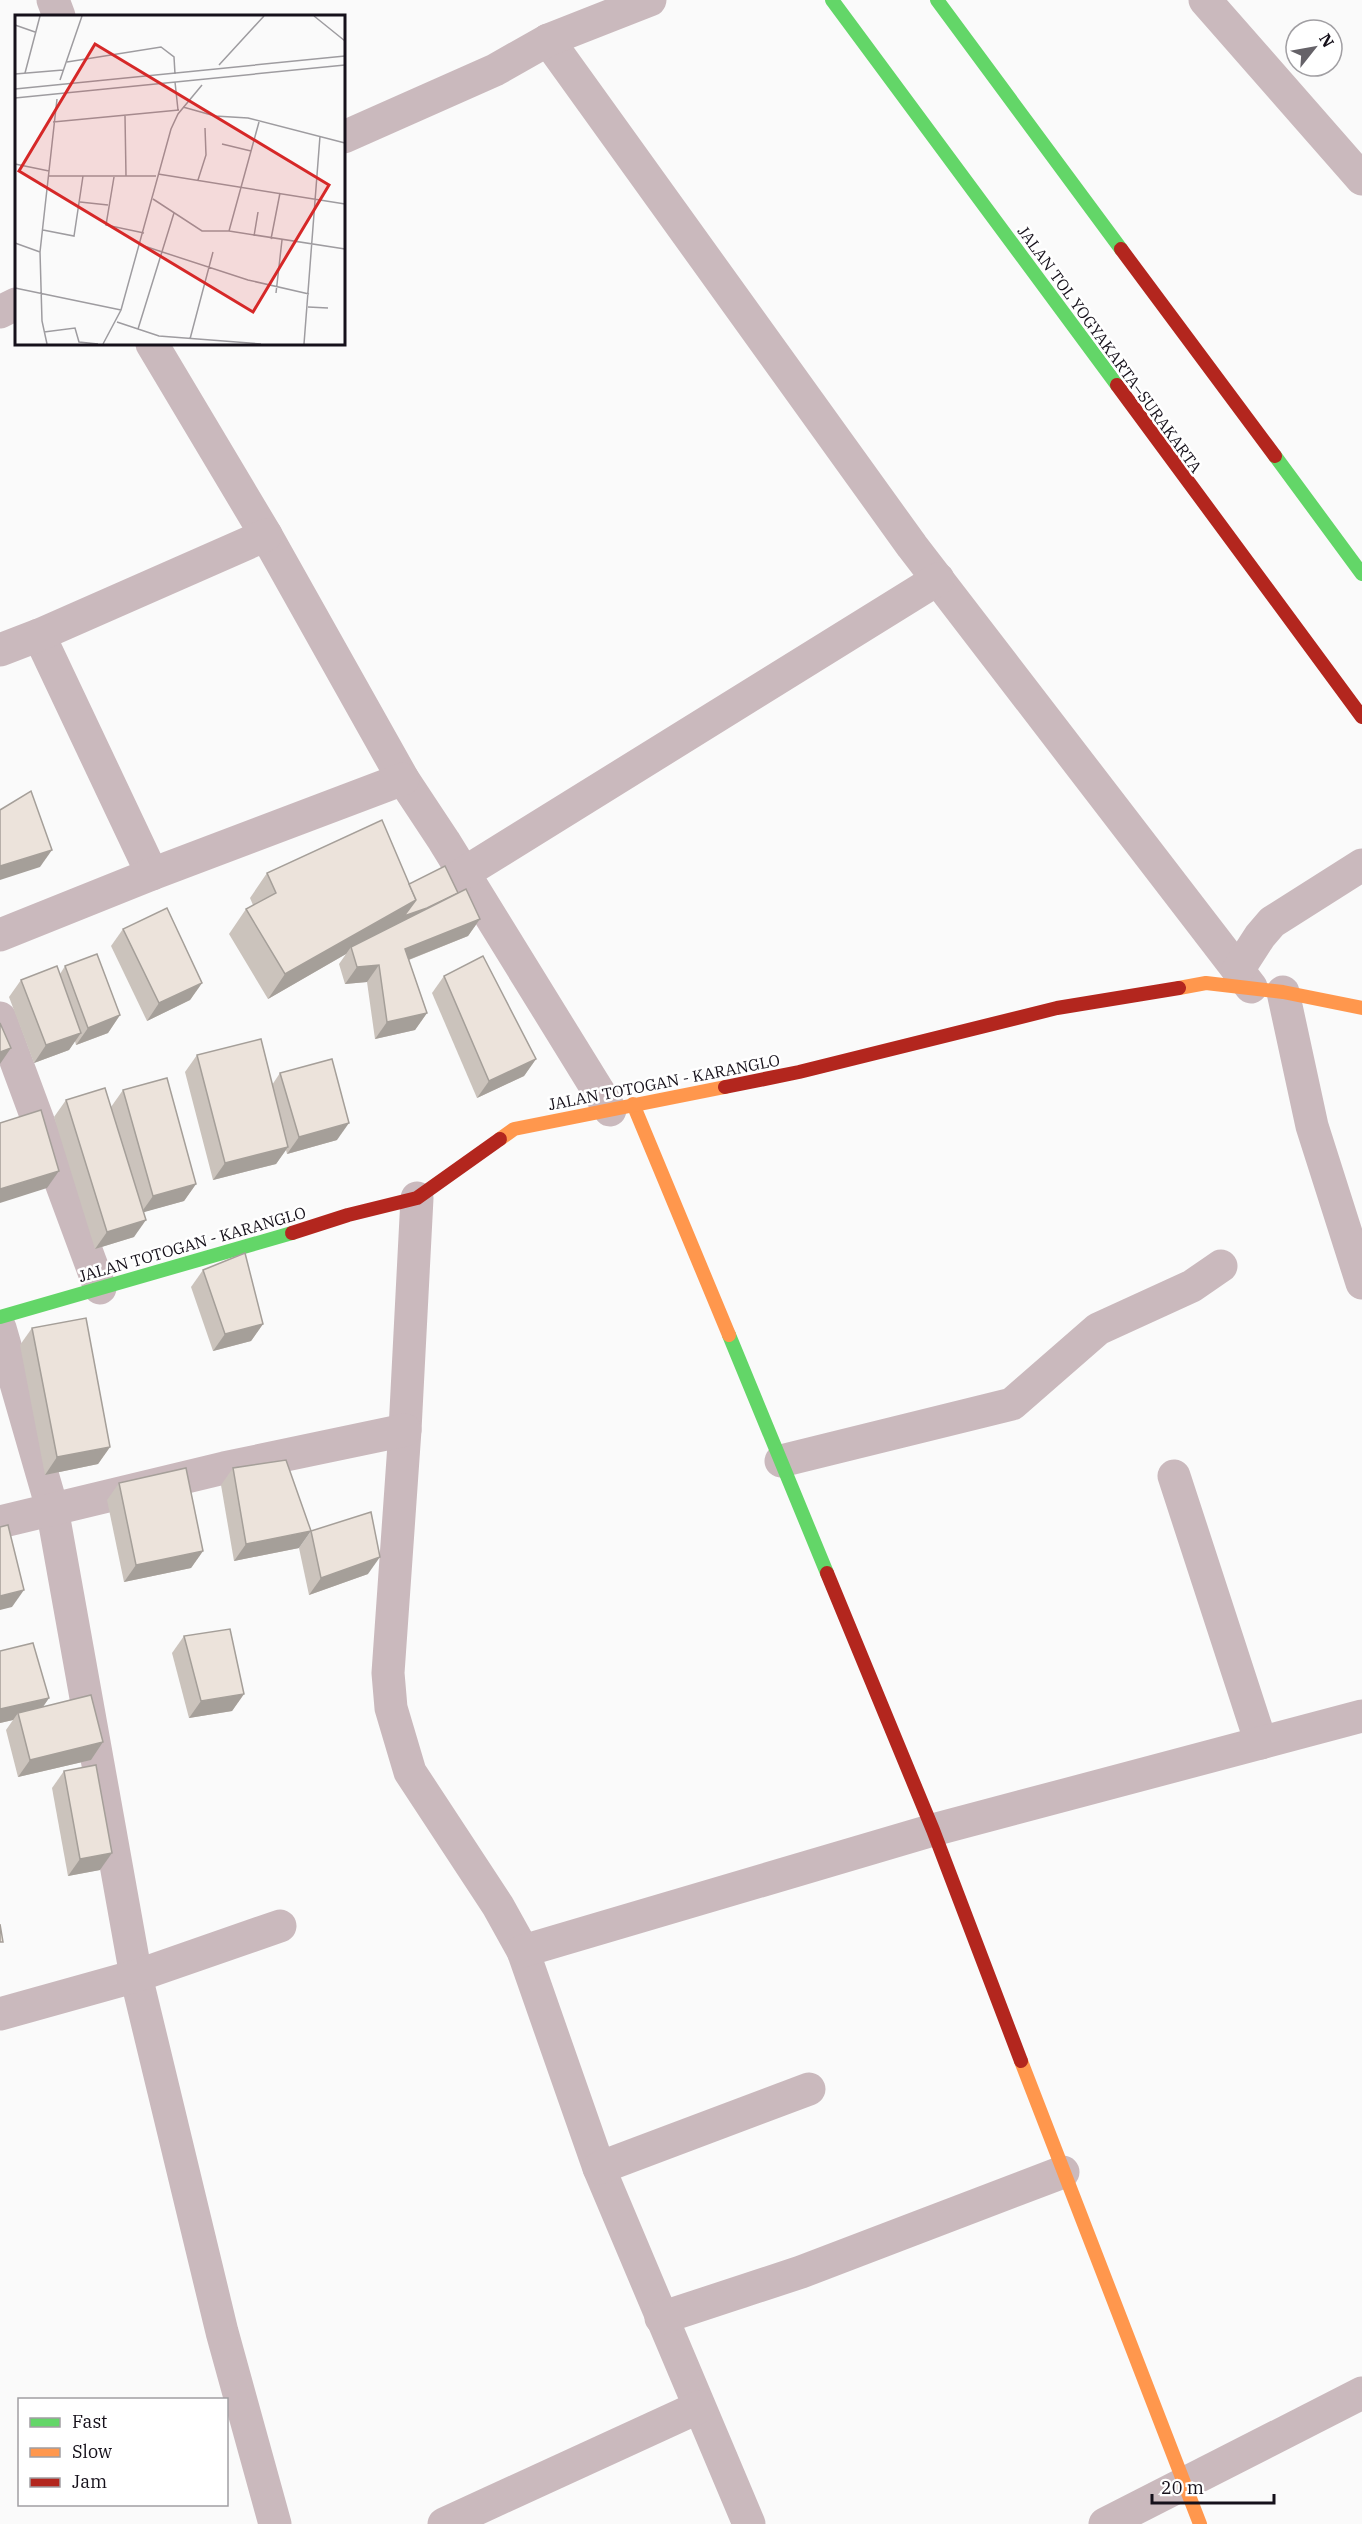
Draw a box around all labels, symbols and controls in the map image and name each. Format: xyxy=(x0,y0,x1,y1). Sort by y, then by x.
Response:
inset map xyxy=(15,15,345,345)
north arrow xyxy=(1284,18,1344,78)
text: N xyxy=(1315,30,1339,51)
street label: JALAN TOL YOGYAKARTA–SURAKARTA xyxy=(1014,222,1206,476)
street label: JALAN TOTOGAN - KARANGLO xyxy=(546,1050,782,1114)
street label: JALAN TOTOGAN - KARANGLO xyxy=(76,1202,308,1286)
legend xyxy=(18,2398,228,2506)
text: Fast xyxy=(72,2410,107,2433)
text: Slow xyxy=(72,2440,112,2463)
scale bar xyxy=(1152,2467,1274,2505)
text: Jam xyxy=(72,2470,107,2493)
text: 20 m xyxy=(1161,2476,1204,2499)

